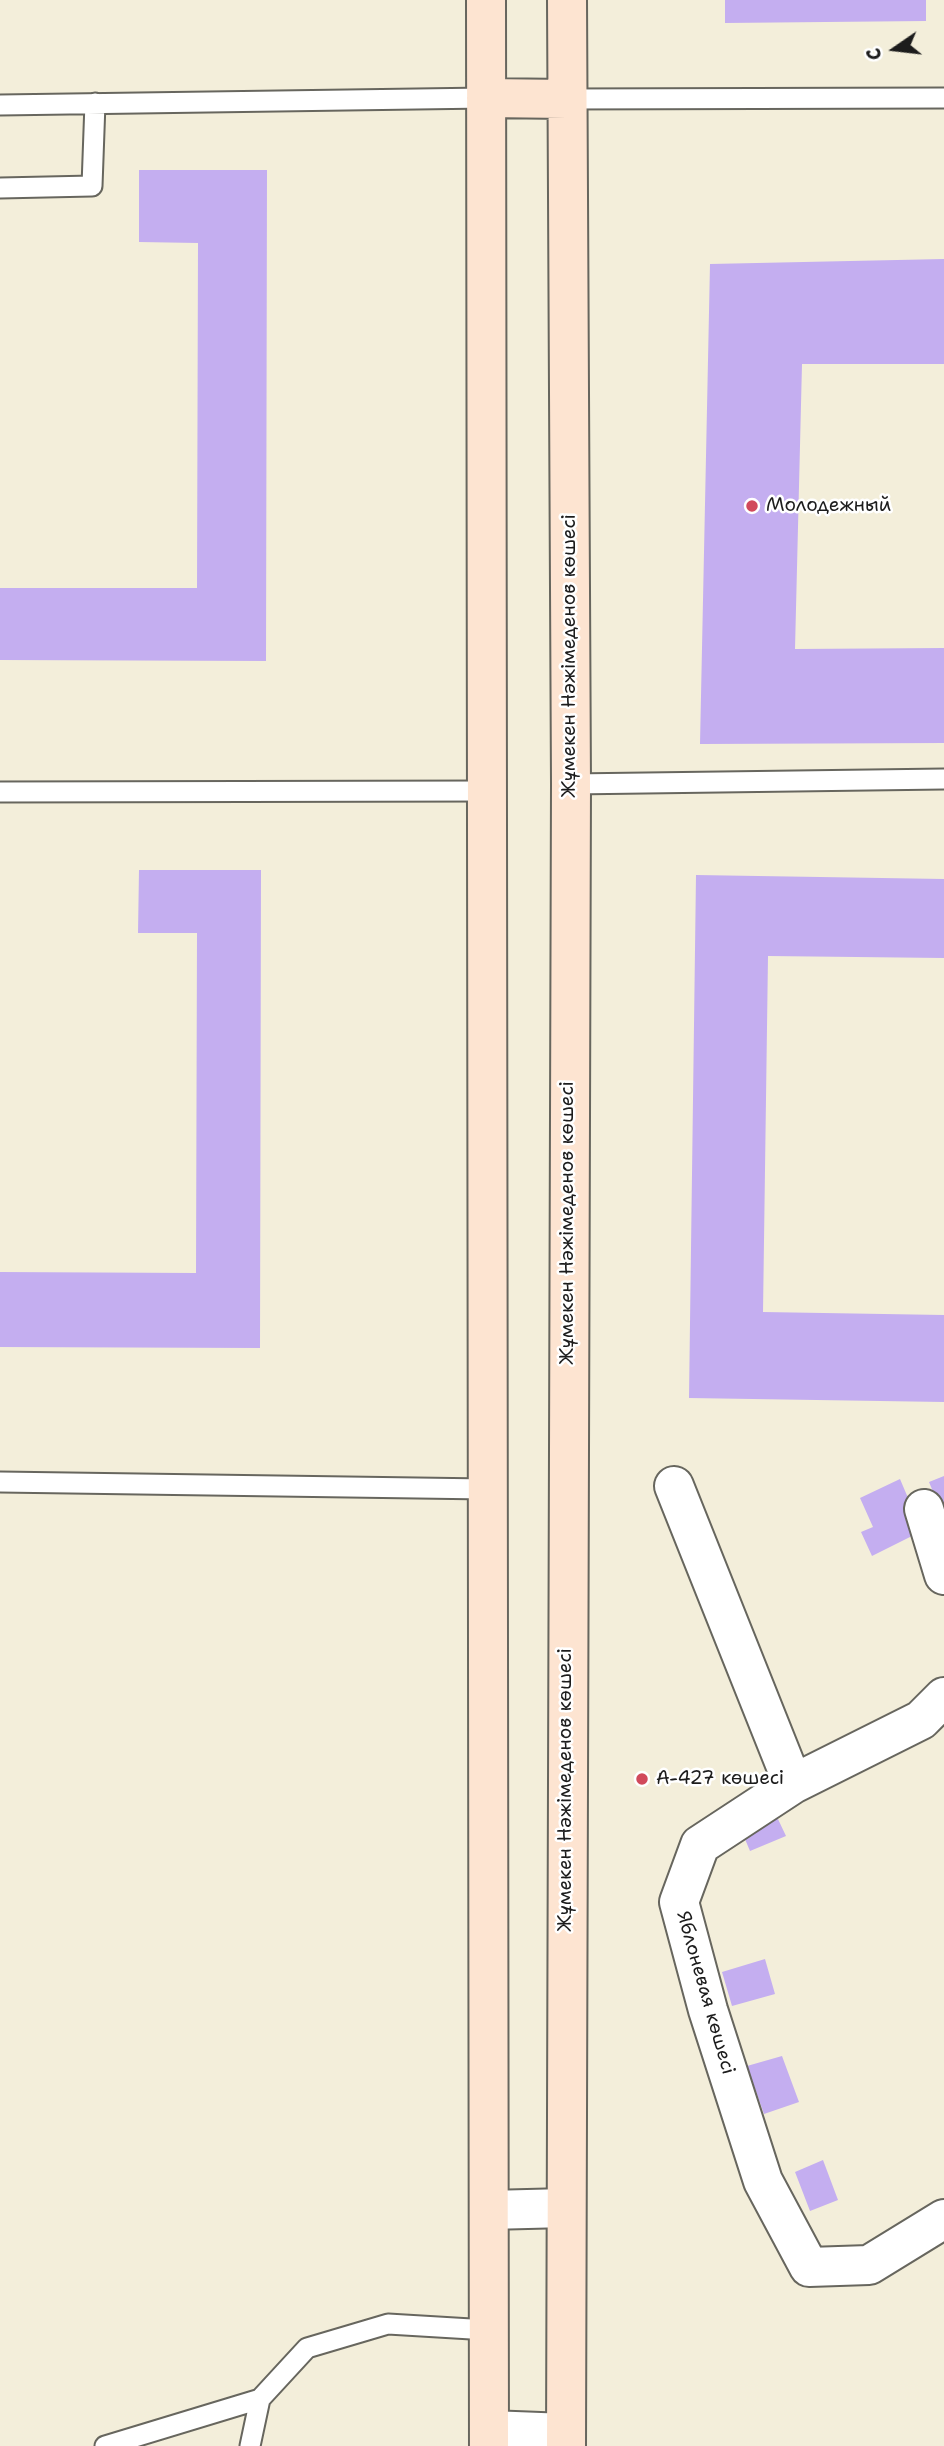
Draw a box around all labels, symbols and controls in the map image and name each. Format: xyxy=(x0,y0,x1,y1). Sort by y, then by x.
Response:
north arrow xyxy=(860,14,930,84)
text: С xyxy=(861,46,888,63)
place label: Молодежный xyxy=(766,495,891,517)
marker: Молодежный xyxy=(744,498,760,514)
street label: Жұмекен Нәжімеденов көшесі xyxy=(559,514,581,798)
street label: Жұмекен Нәжімеденов көшесі xyxy=(557,1081,579,1365)
street label: Жұмекен Нәжімеденов көшесі xyxy=(555,1648,577,1932)
place label: A-427 көшесі xyxy=(656,1768,784,1790)
marker: A-427 көшесі xyxy=(634,1771,650,1787)
street label: Яблоневая көшесі xyxy=(671,1909,739,2077)

